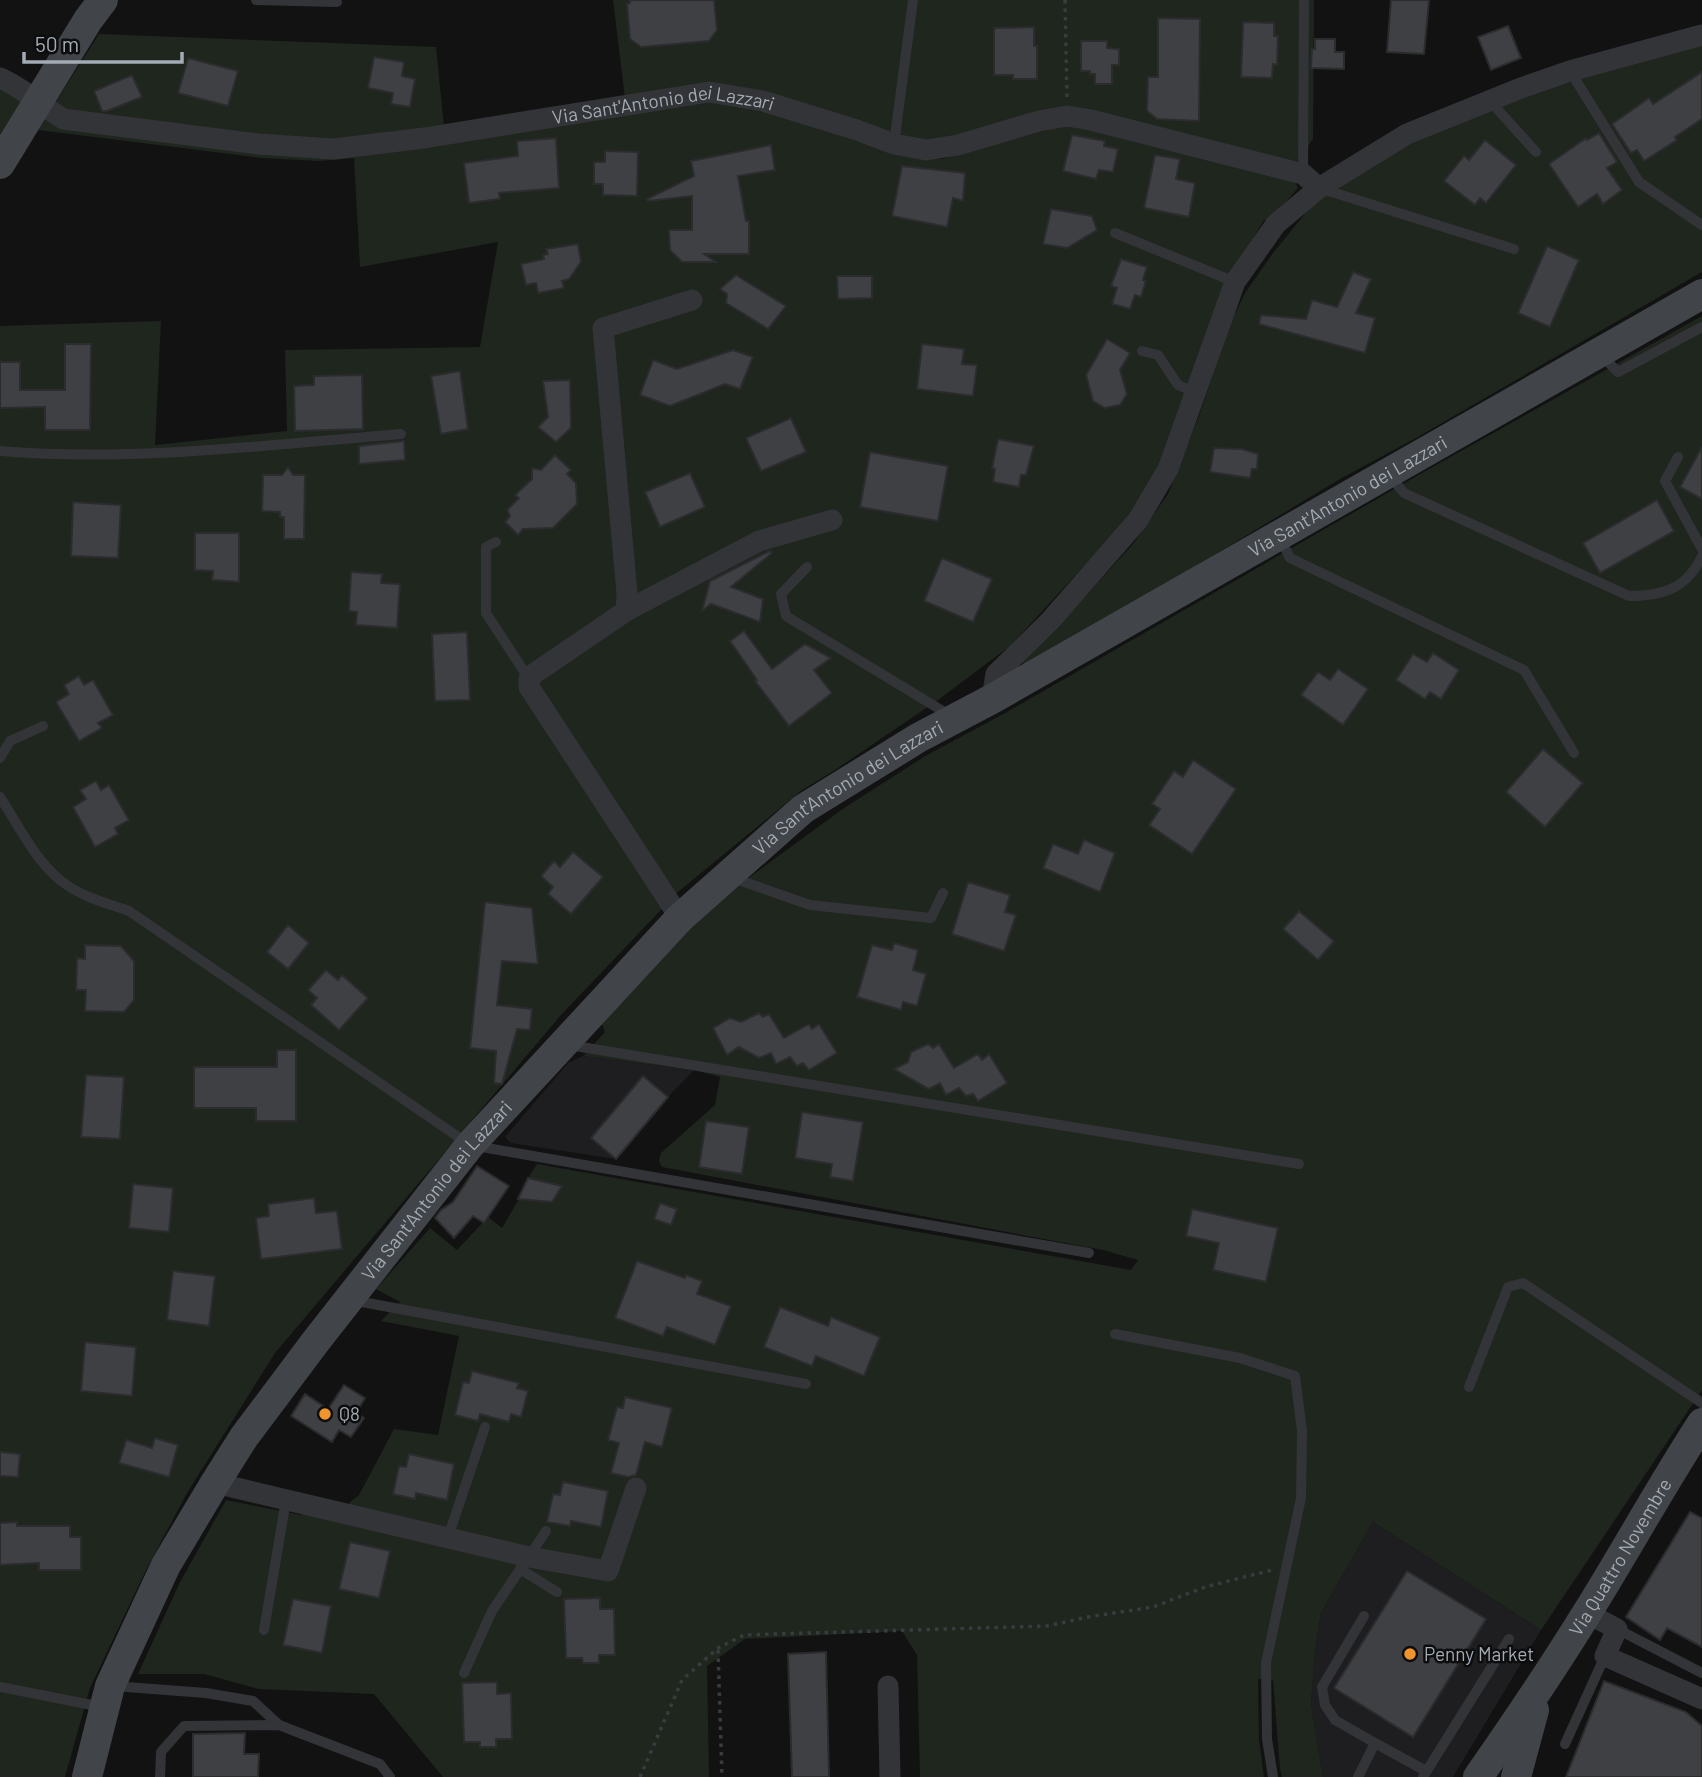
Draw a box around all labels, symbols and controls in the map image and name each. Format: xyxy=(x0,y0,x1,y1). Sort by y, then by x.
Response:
scale bar xyxy=(24,21,182,65)
text: 50 m xyxy=(35,31,79,56)
street label: Via Sant'Antonio dei Lazzari xyxy=(550,80,777,128)
street label: Via Sant'Antonio dei Lazzari xyxy=(1244,430,1451,562)
street label: Via Sant'Antonio dei Lazzari xyxy=(748,715,947,859)
street label: Via Sant'Antonio dei Lazzari xyxy=(356,1096,516,1285)
place label: Q8 xyxy=(339,1402,360,1425)
marker: Q8 xyxy=(317,1406,333,1422)
street label: Via Quattro Novembre xyxy=(1564,1474,1676,1640)
place label: Penny Market xyxy=(1424,1642,1534,1665)
marker: Penny Market xyxy=(1402,1646,1418,1662)

